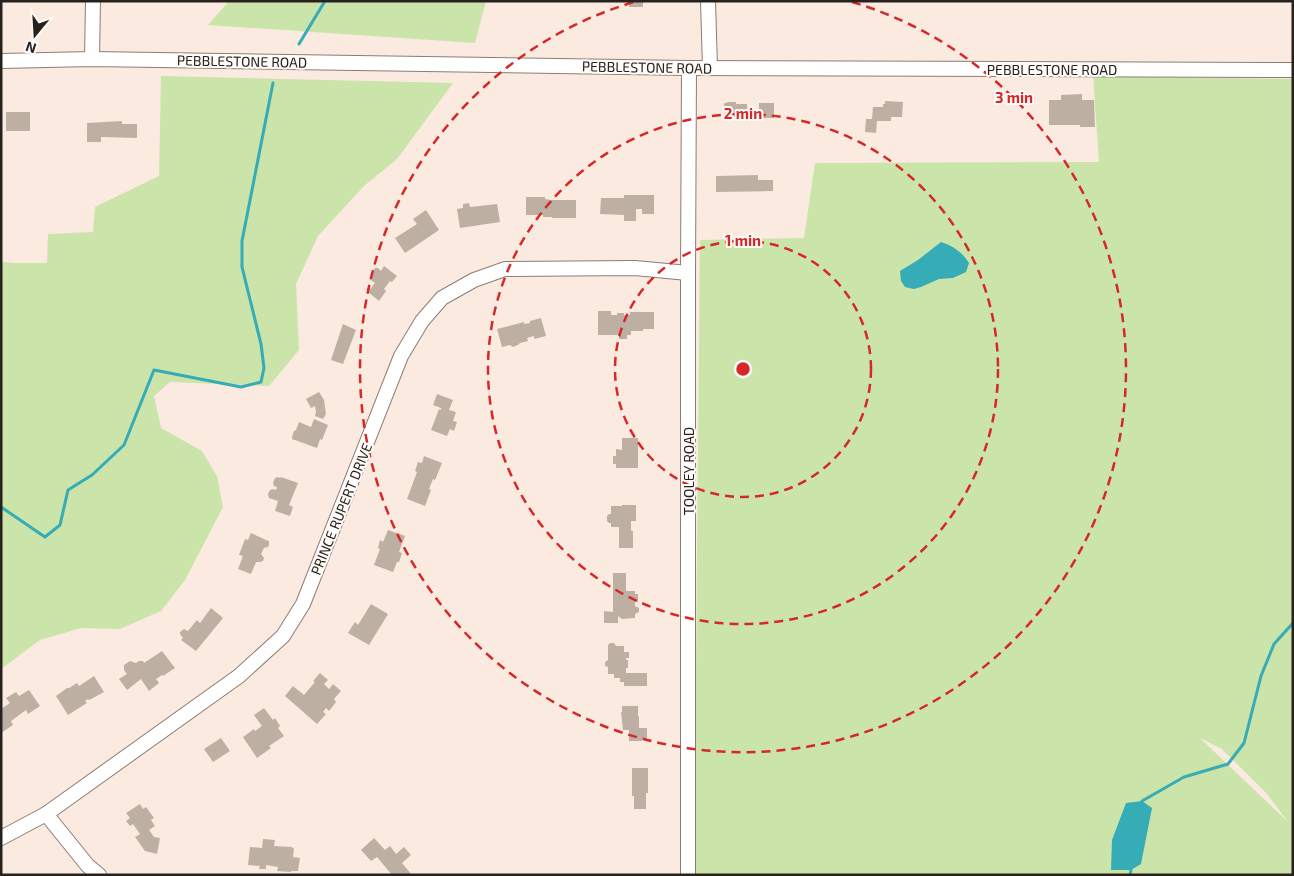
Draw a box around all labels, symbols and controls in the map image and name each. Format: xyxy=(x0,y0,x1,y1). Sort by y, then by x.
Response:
north arrow xyxy=(10,10,60,60)
text: N xyxy=(23,38,38,57)
street label: PEBBLESTONE ROAD xyxy=(177,51,307,71)
street label: PEBBLESTONE ROAD xyxy=(582,57,712,77)
street label: PEBBLESTONE ROAD xyxy=(987,61,1117,78)
text: 3 min xyxy=(995,88,1033,106)
text: 2 min xyxy=(724,104,762,122)
text: 1 min xyxy=(725,231,761,249)
centre of rings xyxy=(734,360,752,378)
street label: TOOLEY ROAD xyxy=(680,427,697,515)
street label: PRINCE RUPERT DRIVE xyxy=(307,440,375,577)

